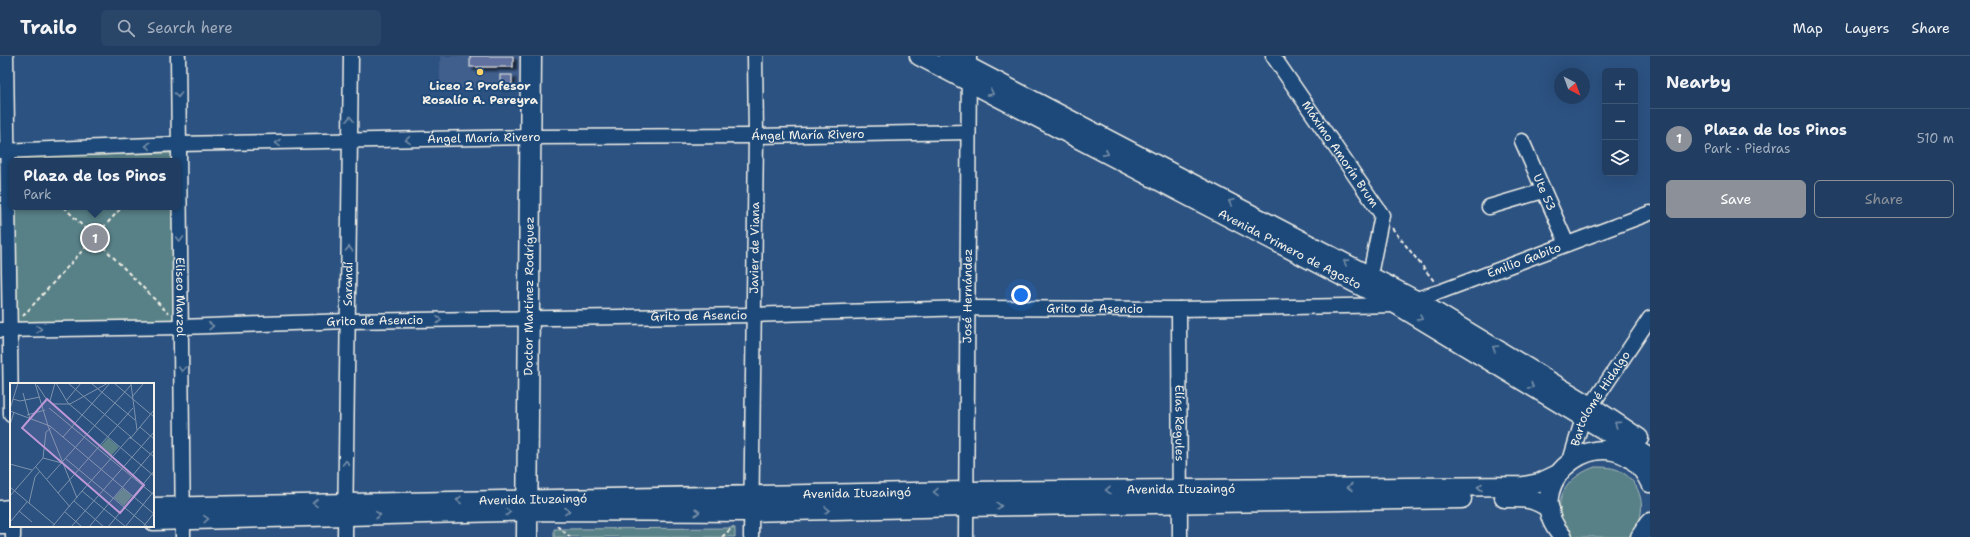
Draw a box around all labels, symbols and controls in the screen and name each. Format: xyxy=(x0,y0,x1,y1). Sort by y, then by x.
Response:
search box xyxy=(101,10,381,46)
text: Trailo xyxy=(20,15,77,40)
icon: search xyxy=(115,17,137,39)
text: Search here xyxy=(147,18,233,38)
text: Map xyxy=(1793,19,1823,37)
text: Layers xyxy=(1845,19,1889,37)
text: Share xyxy=(1911,19,1950,37)
marker: Liceo 2 Profesor Rosalío A. Pereyra xyxy=(475,67,485,77)
north arrow xyxy=(1554,68,1590,104)
map controls xyxy=(1602,68,1638,176)
button: + xyxy=(1602,68,1638,104)
text: Nearby xyxy=(1666,71,1731,93)
place label: Liceo 2 Profesor Rosalío A. Pereyra xyxy=(422,78,539,108)
one-way arrow xyxy=(987,88,995,96)
one-way arrow xyxy=(174,92,182,98)
street label: Máximo Amorín Brum xyxy=(1298,98,1382,211)
button: − xyxy=(1602,104,1638,140)
one-way arrow xyxy=(346,116,354,122)
text: Plaza de los Pinos xyxy=(1704,120,1847,140)
street label: Ángel María Rivero xyxy=(751,126,865,144)
street label: Ángel María Rivero xyxy=(427,129,540,147)
text: 1 xyxy=(1676,130,1682,147)
text: 510 m xyxy=(1917,130,1954,147)
one-way arrow xyxy=(405,136,411,144)
one-way arrow xyxy=(275,139,281,147)
button: layers xyxy=(1602,140,1638,176)
text: Park · Piedras xyxy=(1704,140,1790,157)
one-way arrow xyxy=(145,141,151,150)
one-way arrow xyxy=(1102,148,1110,156)
popup xyxy=(9,158,181,210)
text: Plaza de los Pinos xyxy=(24,166,166,186)
street label: Ute 53 xyxy=(1529,171,1560,213)
button: Save xyxy=(1666,180,1806,218)
button: Share xyxy=(1814,180,1954,218)
text: Park xyxy=(24,186,51,203)
one-way arrow xyxy=(1227,200,1235,207)
street label: Javier de Viana xyxy=(746,201,763,294)
street label: Avenida Primero de Agosto xyxy=(1215,205,1364,293)
street label: Doctor Martínez Rodríguez xyxy=(520,216,538,376)
pin: 1 xyxy=(82,223,108,253)
one-way arrow xyxy=(176,236,184,242)
street label: Emilio Gabito xyxy=(1485,239,1563,281)
one-way arrow xyxy=(345,246,353,252)
street label: José Hernández xyxy=(959,249,976,343)
street label: Eliseo Marzol xyxy=(172,257,189,337)
one-way arrow xyxy=(1343,260,1350,267)
street label: Sarandí xyxy=(340,261,356,306)
your location xyxy=(1011,285,1031,305)
street label: Grito de Asencio xyxy=(1046,300,1143,317)
street label: Grito de Asencio xyxy=(650,307,747,325)
street label: Grito de Asencio xyxy=(326,312,423,330)
one-way arrow xyxy=(1415,314,1422,321)
one-way arrow xyxy=(436,315,442,324)
one-way arrow xyxy=(208,321,214,330)
one-way arrow xyxy=(36,325,42,334)
one-way arrow xyxy=(1492,346,1499,353)
street label: Bartolomé Hidalgo xyxy=(1567,348,1634,448)
one-way arrow xyxy=(178,366,186,372)
one-way arrow xyxy=(1526,381,1533,388)
inset map xyxy=(10,383,154,527)
street label: Elías Regules xyxy=(1171,385,1188,461)
one-way arrow xyxy=(1615,422,1622,429)
one-way arrow xyxy=(342,460,350,466)
street label: Avenida Ituzaingó xyxy=(1126,481,1235,498)
one-way arrow xyxy=(1477,482,1483,491)
one-way arrow xyxy=(1347,483,1353,492)
street label: Avenida Ituzaingó xyxy=(802,484,911,502)
one-way arrow xyxy=(1105,486,1111,494)
one-way arrow xyxy=(933,488,939,496)
street label: Avenida Ituzaingó xyxy=(478,490,587,509)
one-way arrow xyxy=(456,496,462,504)
one-way arrow xyxy=(312,499,318,507)
one-way arrow xyxy=(996,502,1002,510)
one-way arrow xyxy=(824,506,830,514)
one-way arrow xyxy=(564,507,570,515)
one-way arrow xyxy=(505,508,511,516)
one-way arrow xyxy=(694,508,700,516)
one-way arrow xyxy=(375,510,381,519)
one-way arrow xyxy=(203,515,209,524)

